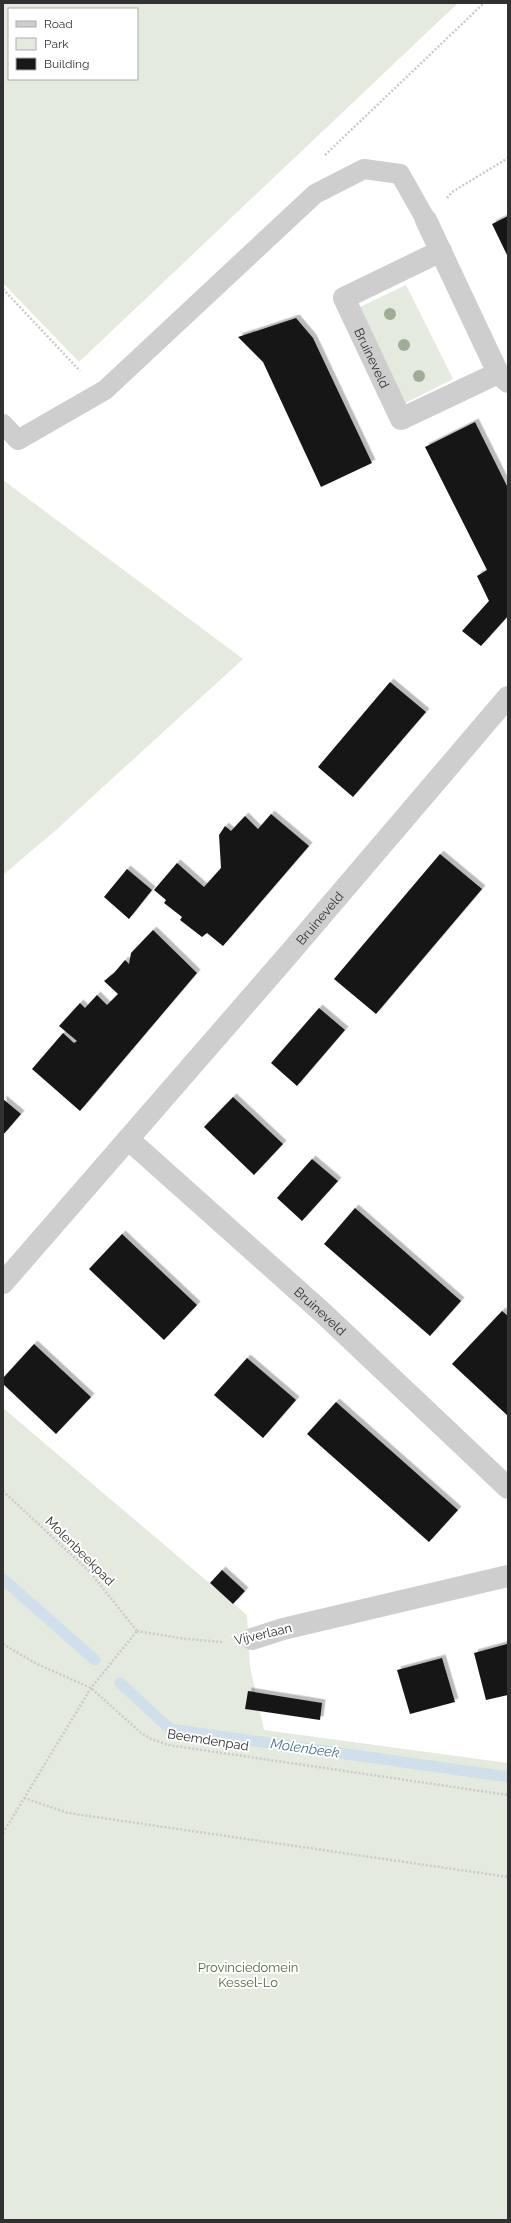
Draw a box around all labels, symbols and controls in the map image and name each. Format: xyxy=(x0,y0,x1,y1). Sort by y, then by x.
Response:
legend xyxy=(8,8,138,80)
text: Road xyxy=(44,17,73,31)
text: Park xyxy=(44,37,69,51)
text: Building xyxy=(44,57,90,71)
street label: Bruineveld xyxy=(352,325,393,390)
street label: Bruineveld xyxy=(293,889,346,948)
street label: Bruineveld xyxy=(291,1284,349,1338)
street label: Molenbeekpad xyxy=(42,1513,118,1589)
street label: Vijverlaan xyxy=(233,1620,293,1648)
street label: Beemdenpad xyxy=(166,1726,250,1754)
water label: Molenbeek xyxy=(270,1735,341,1761)
park label: Provinciedomein Kessel-Lo xyxy=(198,1960,298,1990)

